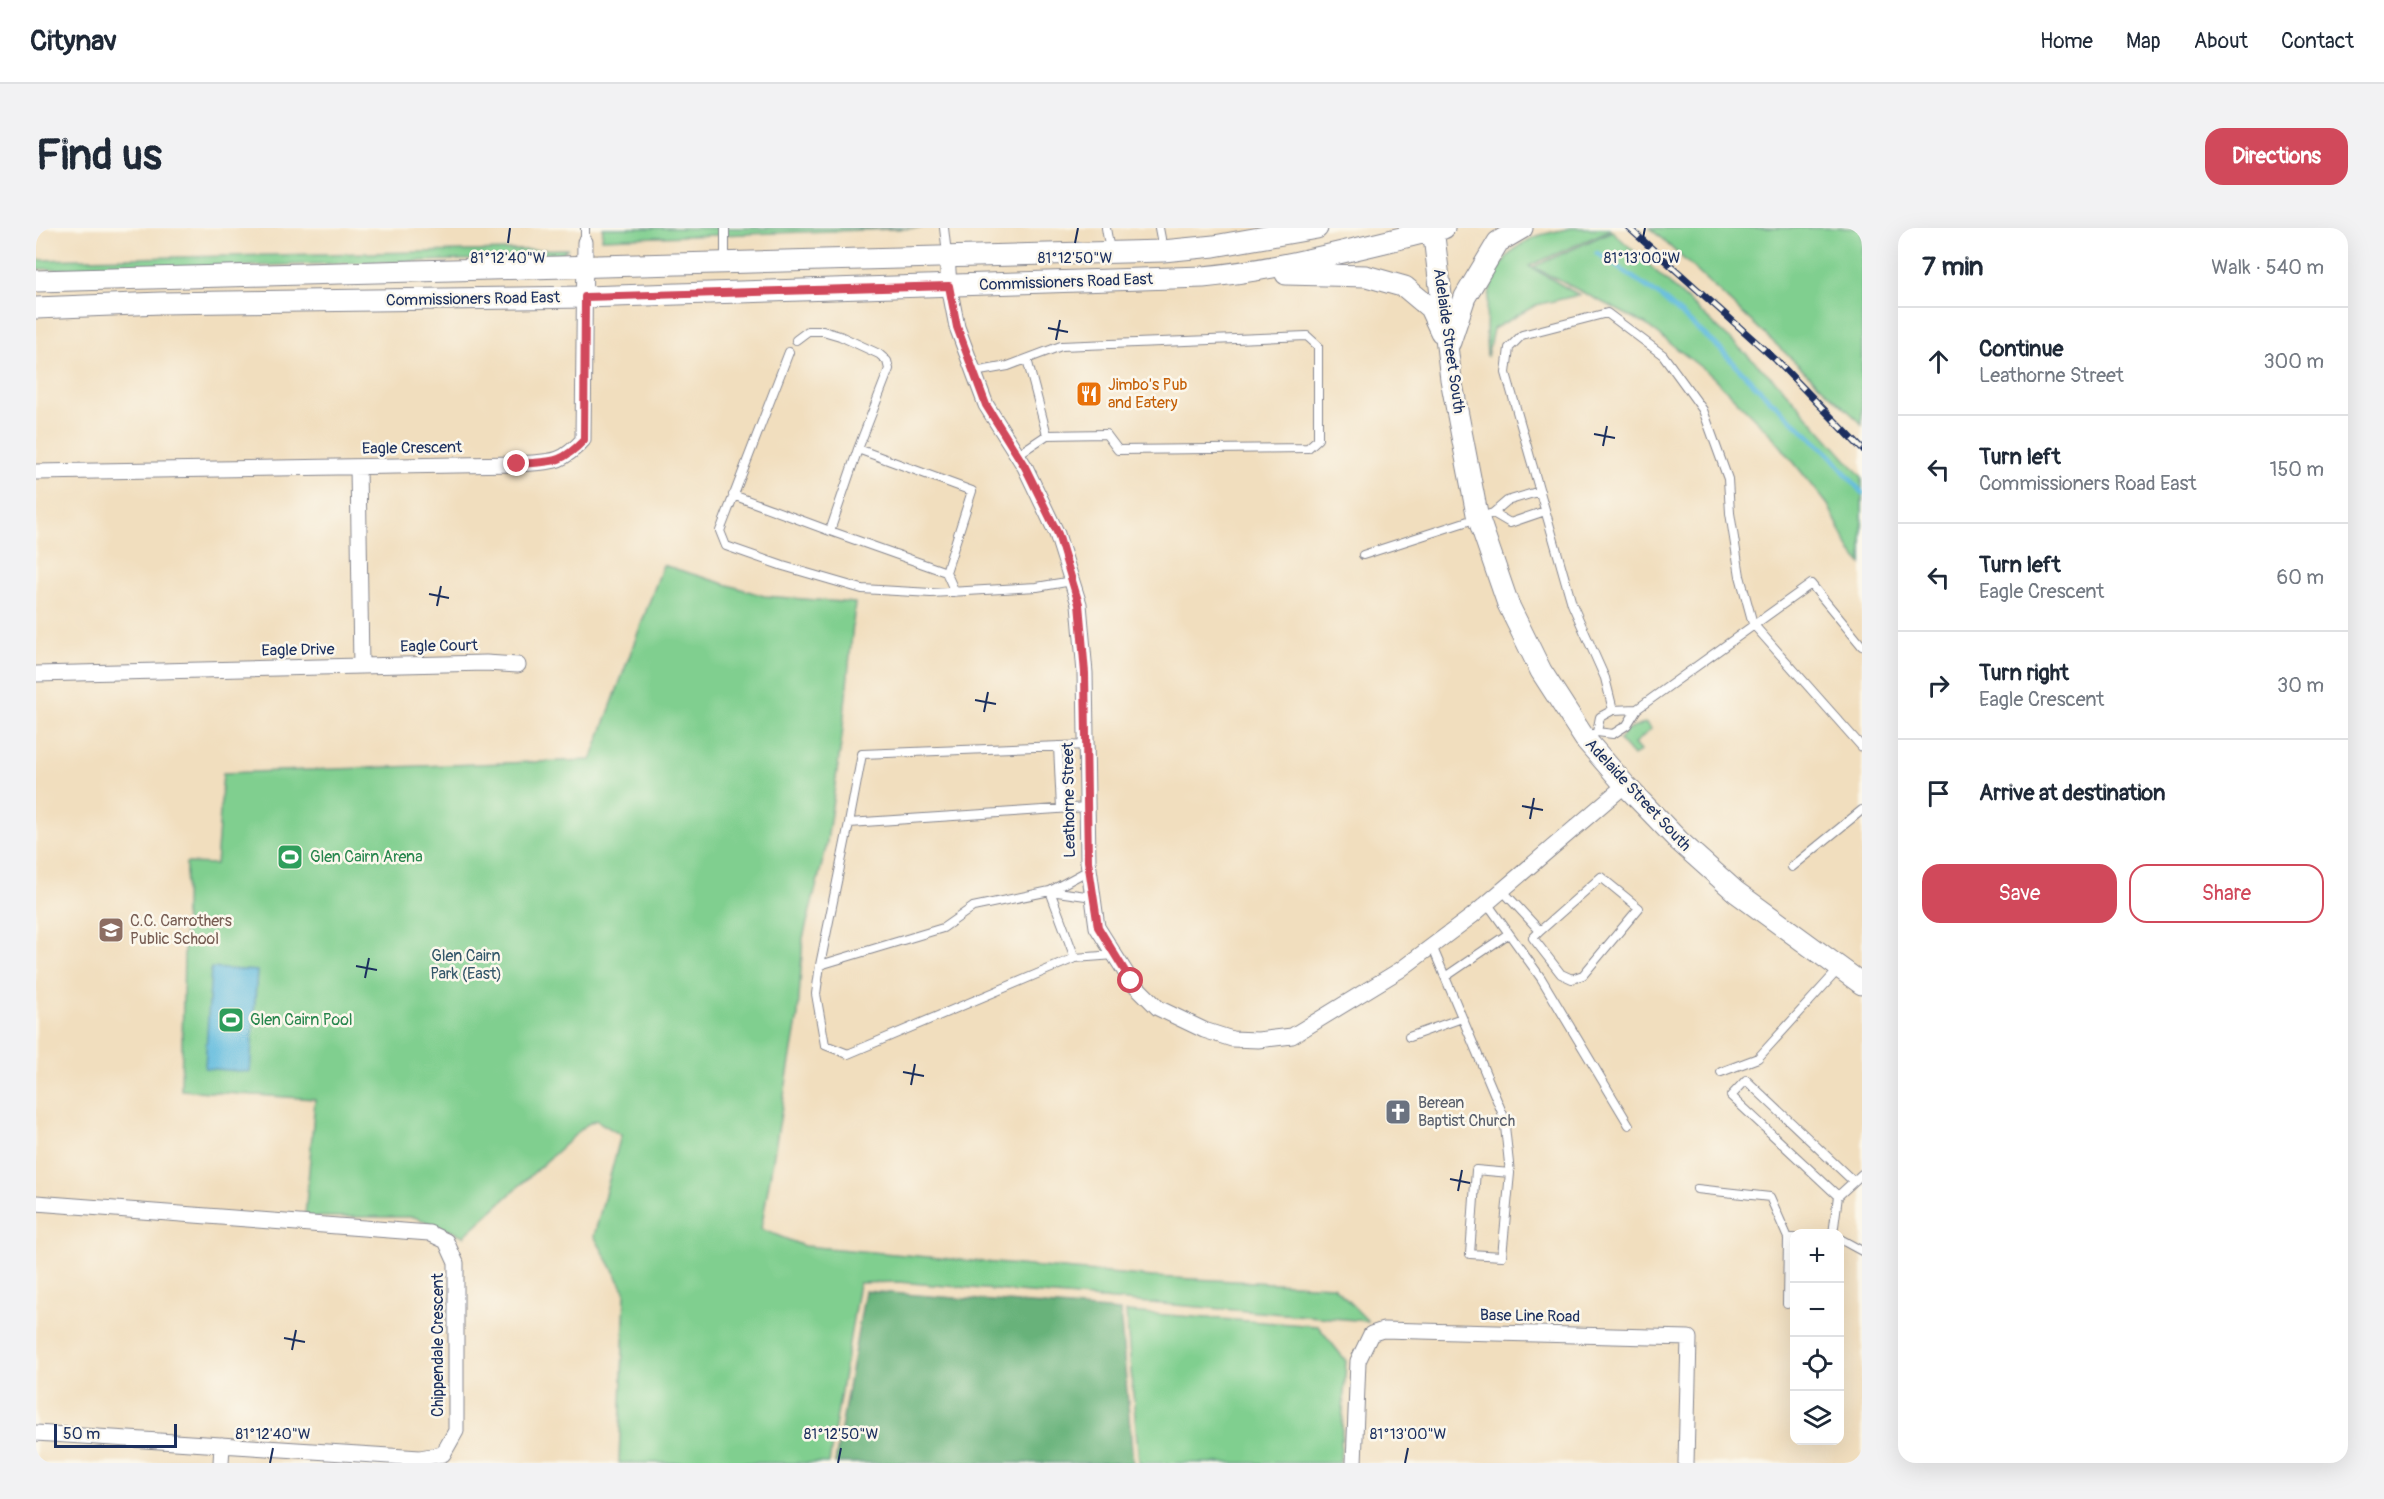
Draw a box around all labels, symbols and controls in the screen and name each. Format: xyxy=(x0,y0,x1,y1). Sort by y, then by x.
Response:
text: Citynav xyxy=(30,24,117,59)
text: Home xyxy=(2040,28,2093,55)
text: Map xyxy=(2126,28,2161,55)
text: About xyxy=(2194,28,2248,55)
text: Contact xyxy=(2281,28,2354,55)
button: Directions xyxy=(2205,128,2348,185)
text: Find us xyxy=(36,130,162,182)
text: 81°12'40"W xyxy=(470,249,546,268)
text: 81°12'50"W xyxy=(1038,249,1112,268)
text: 81°13'00"W xyxy=(1604,249,1680,268)
text: 7 min xyxy=(1922,251,1984,283)
text: Walk · 540 m xyxy=(2211,255,2324,280)
street label: Adelaide Street South xyxy=(1429,267,1469,415)
street label: Commissioners Road East xyxy=(979,269,1154,295)
street label: Commissioners Road East xyxy=(386,287,561,311)
text: Continue xyxy=(1979,335,2063,363)
icon: ahead xyxy=(1922,345,1955,378)
text: 300 m xyxy=(2263,349,2324,374)
text: Leathorne Street xyxy=(1979,363,2124,388)
place label: Jimbo's Pub and Eatery xyxy=(1108,375,1187,413)
restaurant icon: Jimbo's Pub and Eatery xyxy=(1074,379,1104,409)
street label: Eagle Crescent xyxy=(362,437,463,459)
text: Turn left xyxy=(1979,443,2061,471)
route end xyxy=(503,450,529,476)
icon: left xyxy=(1922,453,1955,486)
text: 150 m xyxy=(2270,457,2324,482)
text: Commissioners Road East xyxy=(1979,471,2197,496)
text: Turn left xyxy=(1979,551,2061,579)
icon: left xyxy=(1922,561,1955,594)
text: 60 m xyxy=(2277,565,2324,590)
text: Eagle Crescent xyxy=(1979,579,2104,604)
street label: Eagle Court xyxy=(400,635,479,657)
street label: Eagle Drive xyxy=(261,639,335,661)
text: Turn right xyxy=(1979,659,2069,687)
icon: right xyxy=(1922,669,1955,702)
text: 30 m xyxy=(2277,673,2324,698)
text: Eagle Crescent xyxy=(1979,687,2104,712)
street label: Adelaide Street South xyxy=(1581,735,1695,855)
street label: Leathorne Street xyxy=(1058,741,1080,858)
icon: arrive xyxy=(1922,777,1955,810)
text: Arrive at destination xyxy=(1979,779,2165,807)
sports icon: Glen Cairn Arena xyxy=(275,842,305,872)
place label: Glen Cairn Arena xyxy=(310,847,423,867)
button: Save xyxy=(1922,864,2117,923)
button: Share xyxy=(2129,864,2324,923)
place label: C.C. Carrothers Public School xyxy=(130,911,232,949)
school or university icon: C.C. Carrothers Public School xyxy=(96,915,126,945)
park label: Glen Cairn Park (East) xyxy=(430,946,502,984)
route start xyxy=(1117,967,1143,993)
sports icon: Glen Cairn Pool xyxy=(216,1005,246,1035)
place label: Glen Cairn Pool xyxy=(250,1010,353,1030)
place label: Berean Baptist Church xyxy=(1418,1093,1515,1131)
church icon: Berean Baptist Church xyxy=(1383,1097,1413,1127)
map controls xyxy=(1790,1229,1844,1445)
button: + xyxy=(1790,1229,1844,1283)
street label: Chippendale Crescent xyxy=(428,1272,448,1417)
button: − xyxy=(1790,1283,1844,1337)
street label: Base Line Road xyxy=(1480,1305,1580,1327)
button: locate xyxy=(1790,1337,1844,1391)
button: layers xyxy=(1790,1391,1844,1445)
scale bar xyxy=(54,1421,177,1448)
text: 50 m xyxy=(63,1424,100,1444)
text: 81°12'40"W xyxy=(235,1425,311,1444)
text: 81°12'50"W xyxy=(804,1425,878,1444)
text: 81°13'00"W xyxy=(1370,1425,1446,1444)

